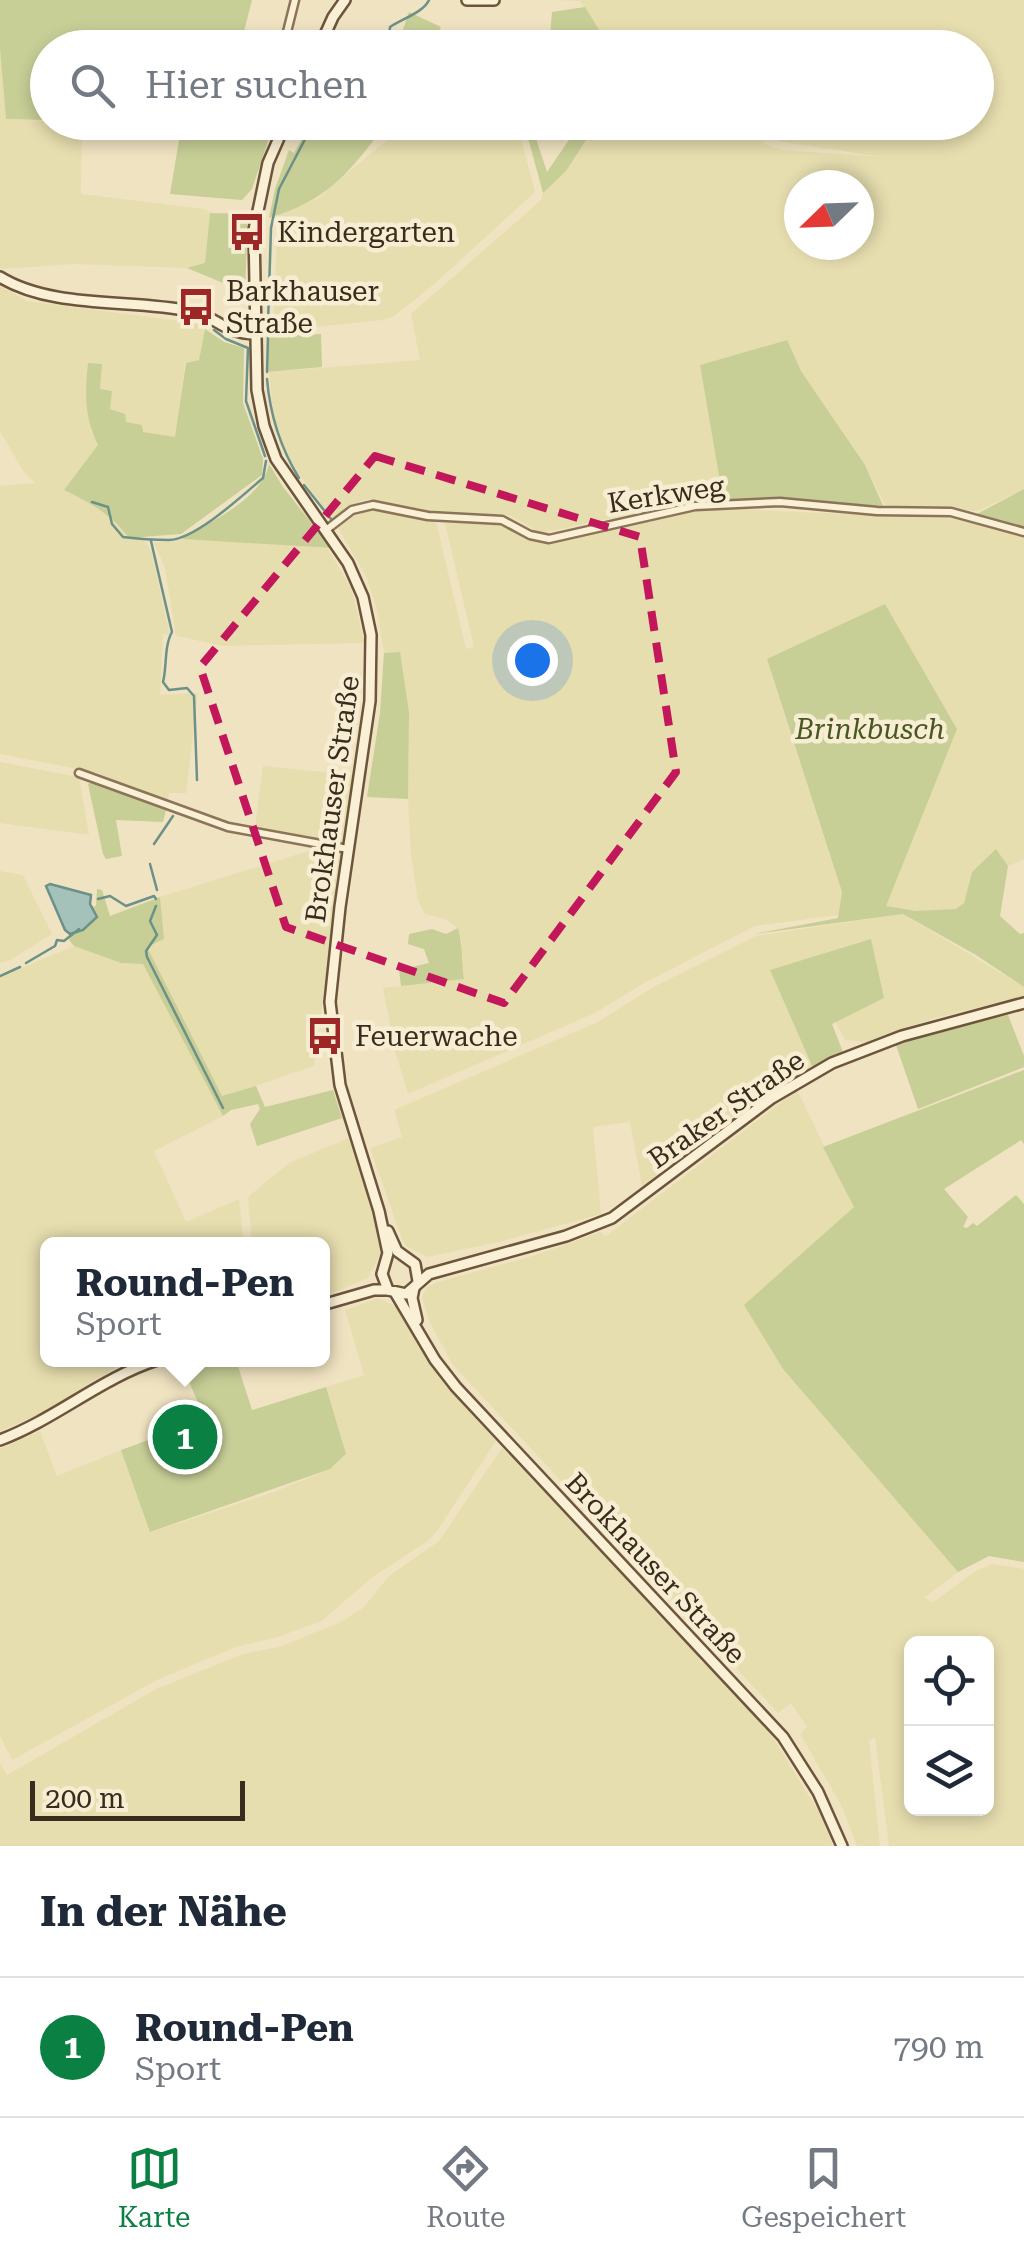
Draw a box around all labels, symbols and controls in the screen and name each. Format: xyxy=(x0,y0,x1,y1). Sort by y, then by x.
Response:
search box xyxy=(30,30,994,140)
icon: search xyxy=(65,58,120,113)
text: Hier suchen xyxy=(145,63,368,107)
north arrow xyxy=(784,170,874,260)
bus stop icon: Kindergarten xyxy=(226,211,268,253)
place label: Kindergarten xyxy=(277,216,455,249)
place label: Barkhauser Straße xyxy=(226,275,379,340)
bus stop icon: Barkhauser Straße xyxy=(175,286,217,328)
street label: Kerkweg xyxy=(605,469,727,520)
your location xyxy=(507,635,558,686)
street label: Brokhauser Straße xyxy=(299,674,366,925)
park label: Brinkbusch xyxy=(794,713,945,746)
bus stop icon: Feuerwache xyxy=(304,1015,346,1057)
place label: Feuerwache xyxy=(355,1020,518,1053)
street label: Braker Straße xyxy=(642,1043,811,1175)
popup xyxy=(40,1237,330,1367)
text: Round-Pen xyxy=(76,1261,294,1305)
text: Sport xyxy=(76,1305,162,1343)
pin: 1 xyxy=(152,1400,218,1474)
street label: Brokhauser Straße xyxy=(559,1466,753,1671)
map controls xyxy=(904,1636,994,1816)
button: locate xyxy=(904,1636,994,1726)
button: layers xyxy=(904,1726,994,1816)
scale bar xyxy=(30,1776,245,1820)
text: 200 m xyxy=(45,1782,125,1815)
text: In der Nähe xyxy=(40,1887,287,1936)
text: Round-Pen xyxy=(135,2006,354,2050)
text: 1 xyxy=(64,2028,81,2066)
text: 790 m xyxy=(893,2028,984,2066)
text: Sport xyxy=(135,2050,221,2088)
tab: Karte xyxy=(118,2141,190,2234)
tab: Route xyxy=(426,2141,505,2234)
tab: Gespeichert xyxy=(741,2141,906,2234)

